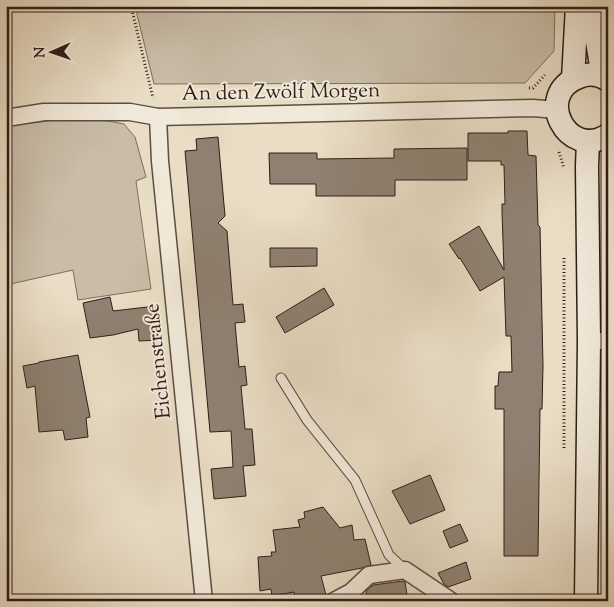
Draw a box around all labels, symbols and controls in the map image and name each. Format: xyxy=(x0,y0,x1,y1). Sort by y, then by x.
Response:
north arrow xyxy=(28,28,78,78)
text: N xyxy=(31,46,51,58)
street label: An den Zwölf Morgen xyxy=(181,76,381,110)
street label: Eichenstraße xyxy=(138,302,180,420)

